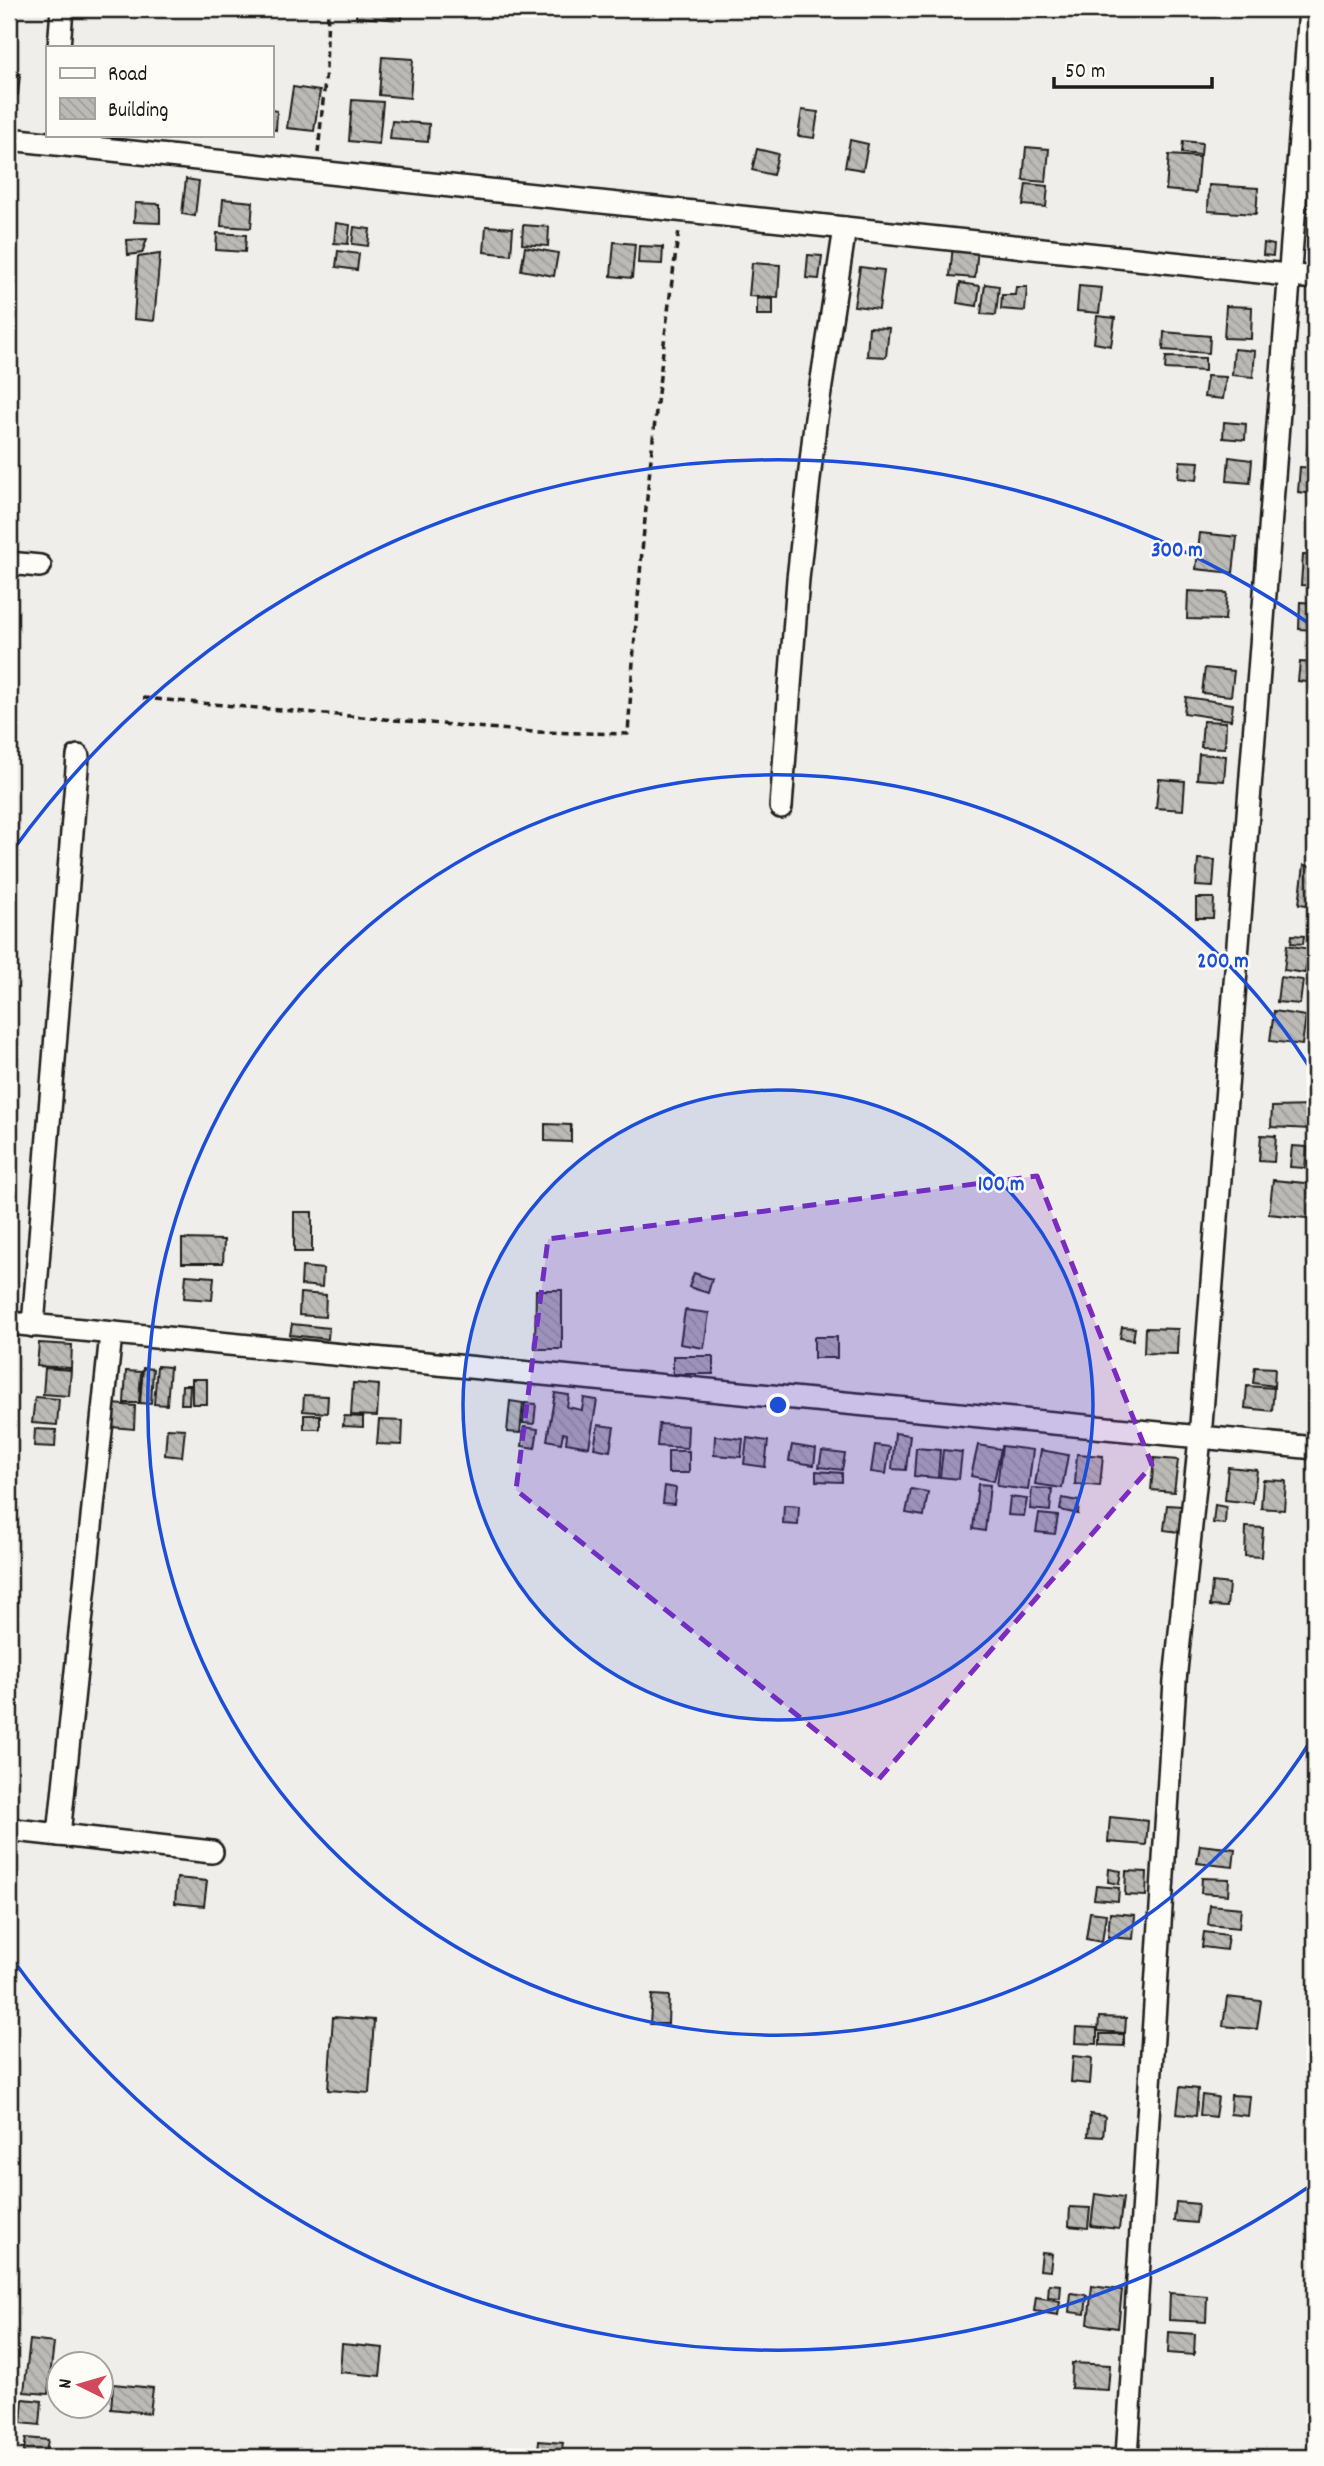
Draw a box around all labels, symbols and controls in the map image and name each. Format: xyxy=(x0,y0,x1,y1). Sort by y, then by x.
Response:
legend xyxy=(46,46,273,136)
scale bar xyxy=(1054,46,1212,90)
text: 50 m xyxy=(1065,58,1105,88)
text: Road xyxy=(108,61,147,91)
text: Building xyxy=(108,97,168,127)
text: 300 m xyxy=(1151,537,1203,567)
text: 200 m xyxy=(1197,948,1249,978)
text: 100 m xyxy=(978,1171,1024,1201)
centre of rings xyxy=(766,1393,790,1417)
north arrow xyxy=(46,2350,116,2420)
text: N xyxy=(53,2378,80,2390)

